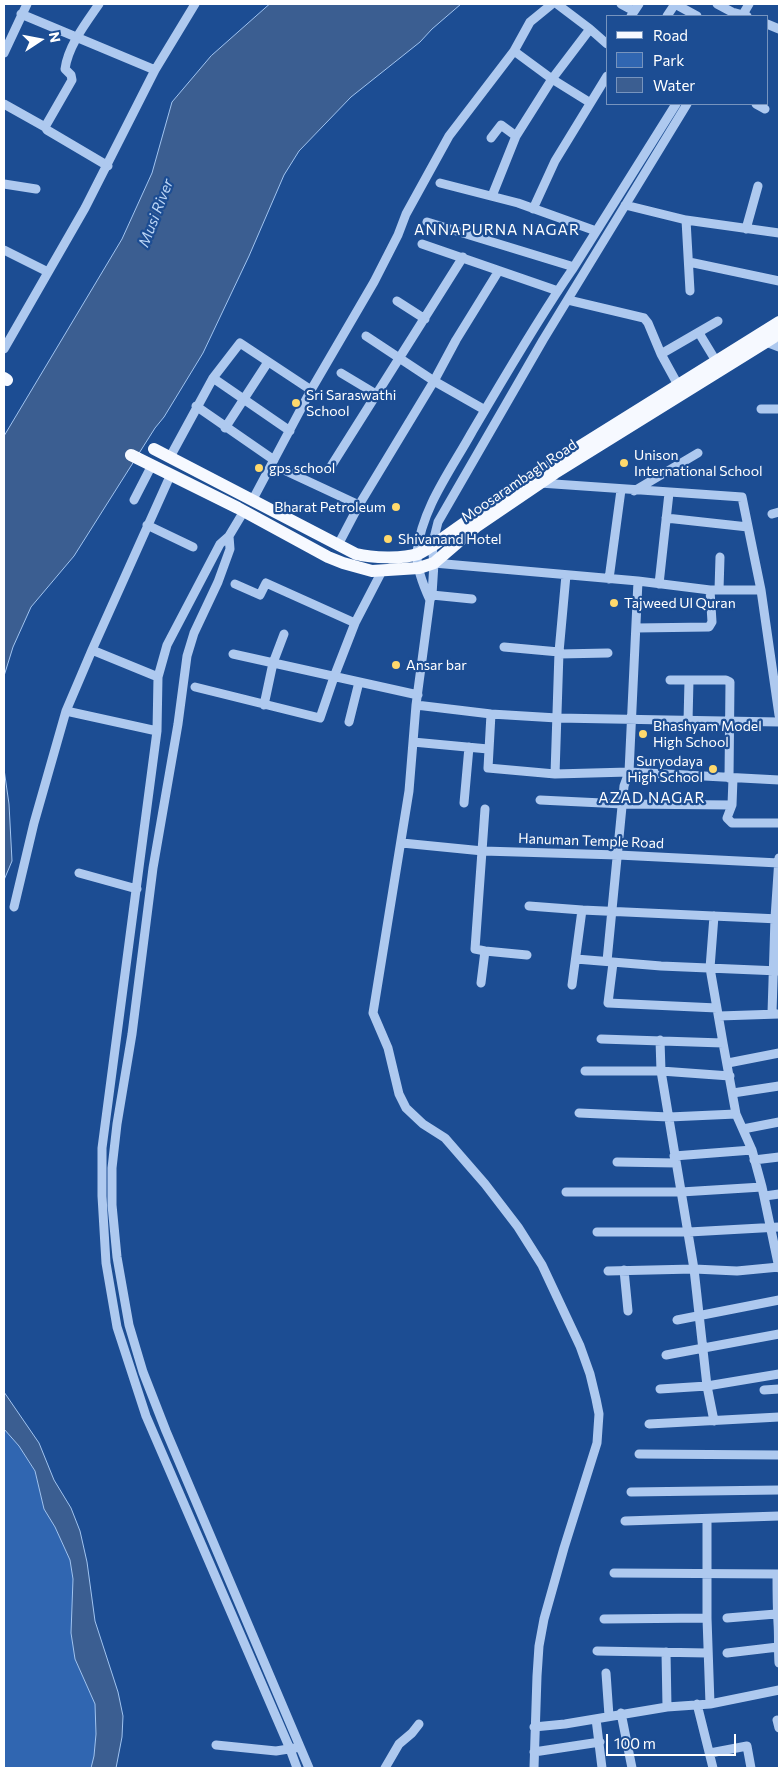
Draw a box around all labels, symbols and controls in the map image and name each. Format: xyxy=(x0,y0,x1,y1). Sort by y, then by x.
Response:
north arrow xyxy=(15,15,65,65)
legend xyxy=(606,15,768,105)
text: Road xyxy=(653,26,688,44)
text: N xyxy=(46,30,65,44)
text: Park xyxy=(653,51,684,69)
text: Water xyxy=(653,76,695,94)
water label: Musi River xyxy=(135,176,177,250)
district label: ANNAPURNA NAGAR xyxy=(412,221,582,239)
place label: Sri Saraswathi School xyxy=(306,387,396,420)
marker: Sri Saraswathi School xyxy=(290,397,302,409)
street label: Moosarambagh Road xyxy=(458,436,580,526)
place label: Unison International School xyxy=(634,447,763,480)
marker: Unison International School xyxy=(618,457,630,469)
place label: gps school xyxy=(269,460,335,476)
marker: gps school xyxy=(253,462,265,474)
place label: Bharat Petroleum xyxy=(274,499,386,515)
marker: Bharat Petroleum xyxy=(390,501,402,513)
place label: Shivanand Hotel xyxy=(398,531,502,547)
marker: Shivanand Hotel xyxy=(382,533,394,545)
place label: Tajweed Ul Quran xyxy=(624,595,736,611)
marker: Tajweed Ul Quran xyxy=(608,597,620,609)
place label: Ansar bar xyxy=(406,657,467,673)
marker: Ansar bar xyxy=(390,659,402,671)
place label: Bhashyam Model High School xyxy=(653,718,762,750)
marker: Bhashyam Model High School xyxy=(637,728,649,740)
place label: Suryodaya High School xyxy=(627,753,703,786)
marker: Suryodaya High School xyxy=(707,763,719,775)
district label: AZAD NAGAR xyxy=(597,789,707,807)
street label: Hanuman Temple Road xyxy=(518,830,664,852)
scale bar xyxy=(608,1724,738,1756)
text: 100 m xyxy=(614,1734,656,1752)

